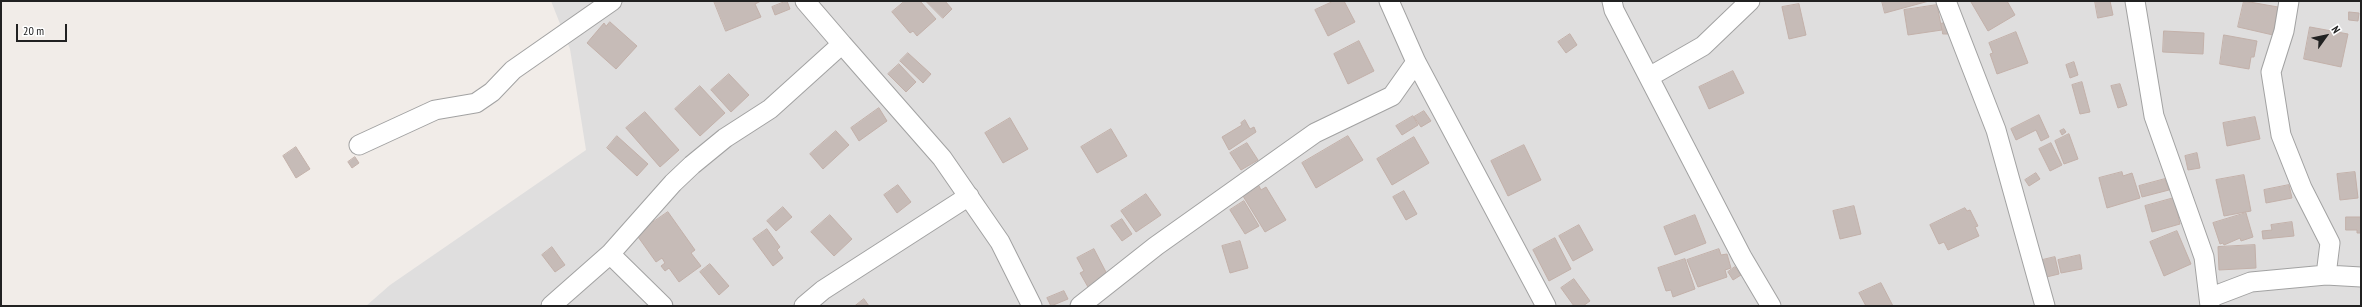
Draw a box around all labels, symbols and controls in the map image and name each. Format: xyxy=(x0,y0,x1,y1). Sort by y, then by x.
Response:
scale bar xyxy=(18,16,69,42)
north arrow xyxy=(2306,16,2346,56)
text: 20 m xyxy=(23,23,44,38)
text: N xyxy=(2329,23,2344,36)

